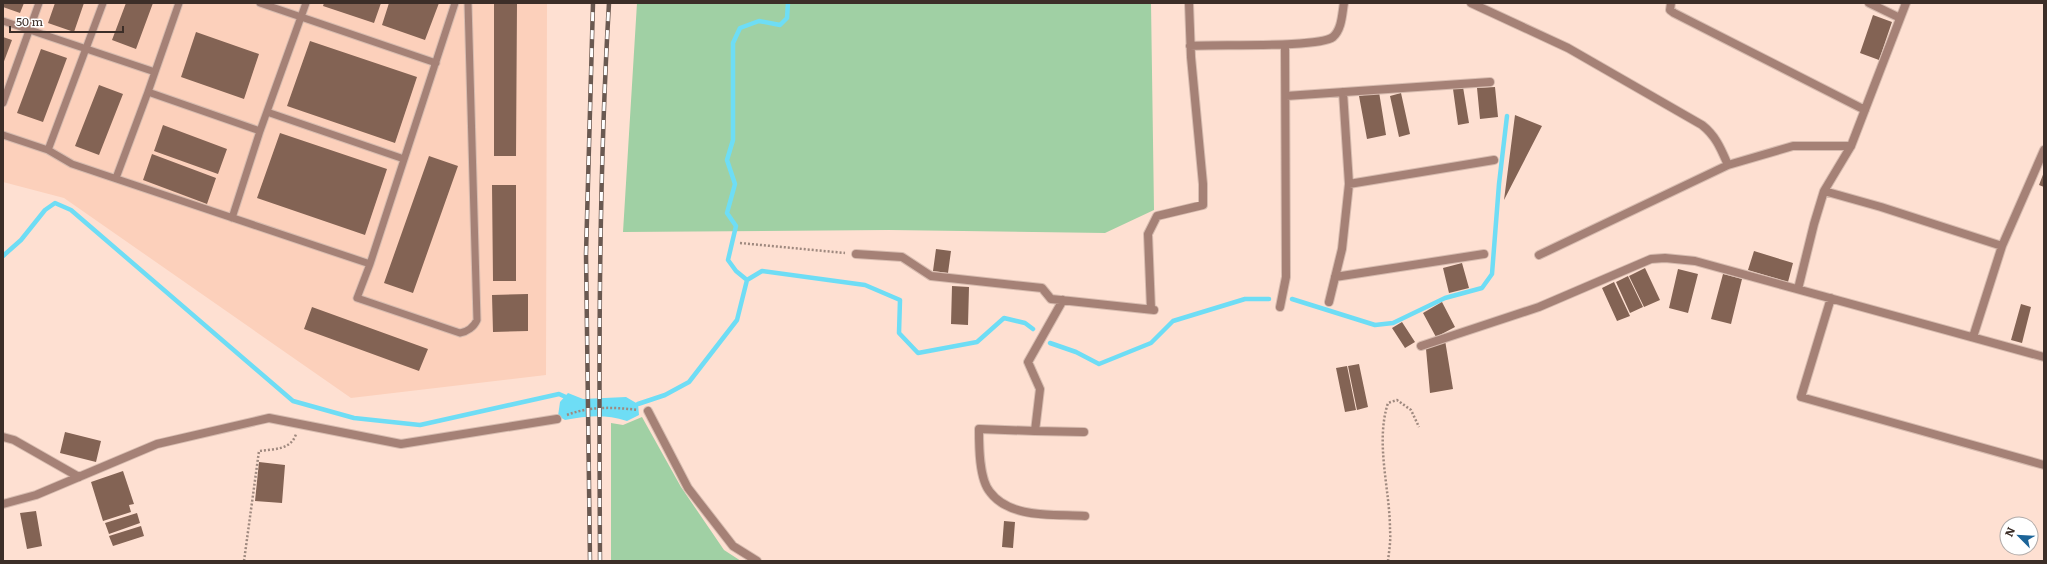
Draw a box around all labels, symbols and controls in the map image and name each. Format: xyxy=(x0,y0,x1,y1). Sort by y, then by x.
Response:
scale bar xyxy=(10,8,123,34)
text: 50 m xyxy=(16,12,43,30)
north arrow xyxy=(1999,516,2039,556)
text: N xyxy=(2000,524,2018,539)

